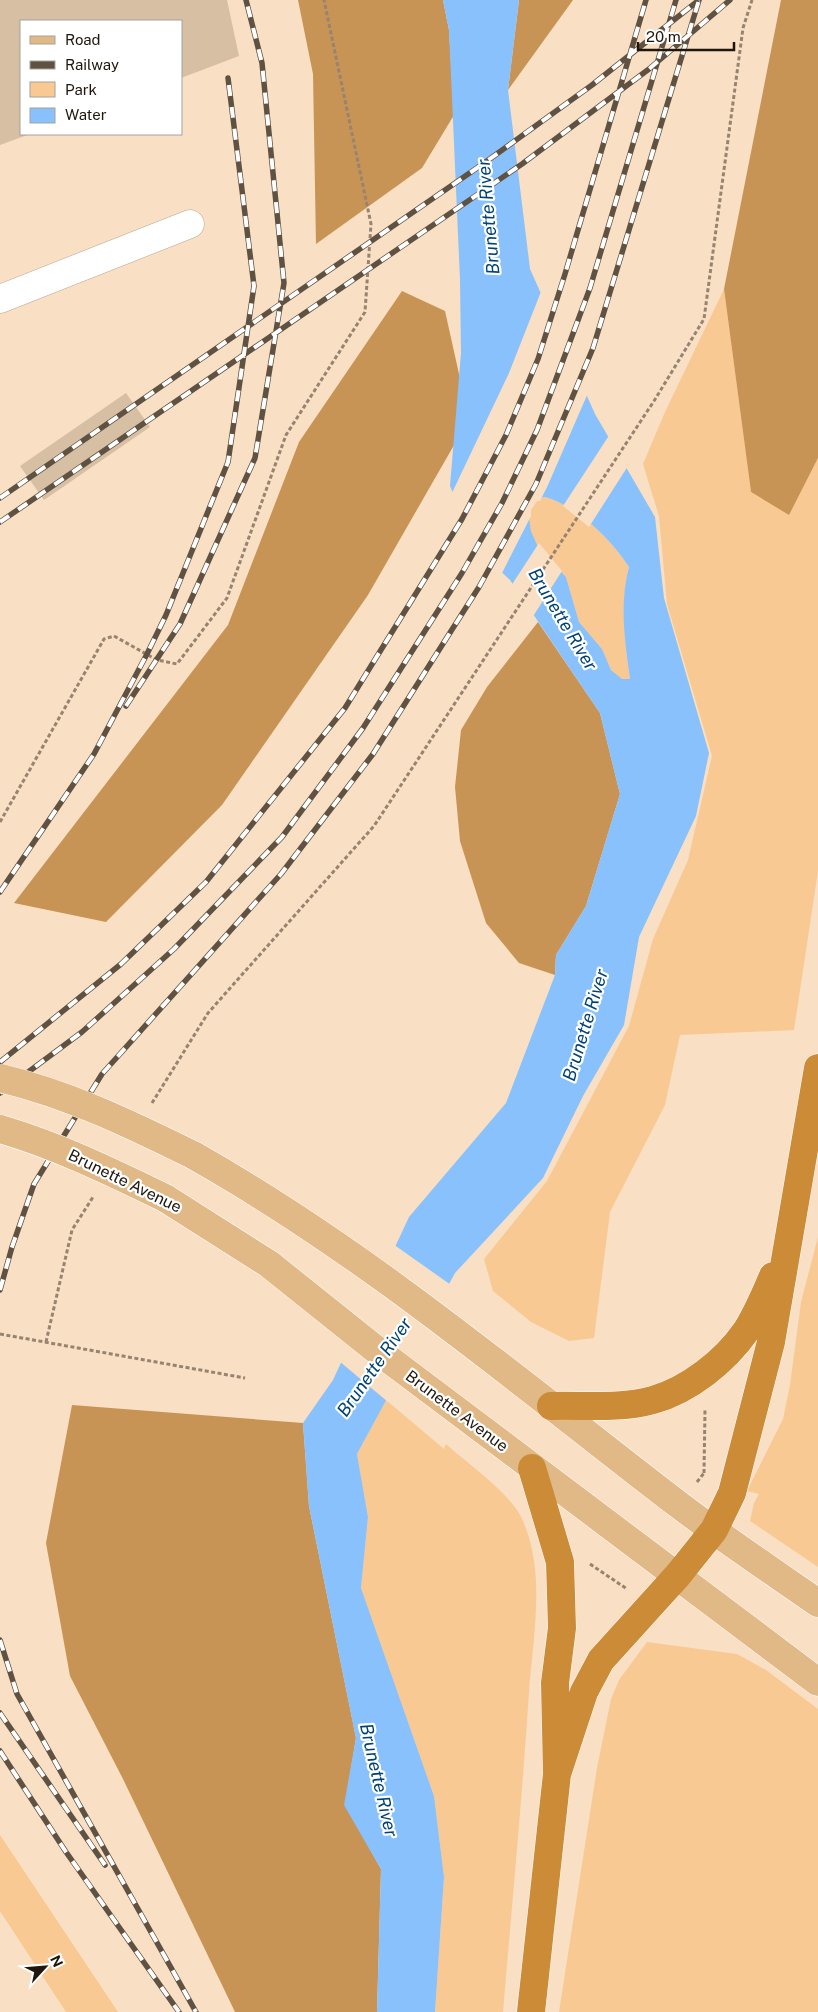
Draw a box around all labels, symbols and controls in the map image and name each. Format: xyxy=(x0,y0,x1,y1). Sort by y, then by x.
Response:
legend xyxy=(20,20,182,135)
scale bar xyxy=(638,20,734,52)
text: 20 m xyxy=(646,28,681,45)
text: Road xyxy=(65,31,101,48)
text: Railway xyxy=(65,56,119,73)
text: Park xyxy=(65,81,97,98)
text: Water xyxy=(65,106,107,123)
water label: Brunette River xyxy=(472,158,504,276)
water label: Brunette River xyxy=(524,564,602,674)
water label: Brunette River xyxy=(558,966,612,1083)
street label: Brunette Avenue xyxy=(65,1145,185,1217)
water label: Brunette River xyxy=(332,1313,416,1420)
street label: Brunette Avenue xyxy=(402,1366,512,1456)
water label: Brunette River xyxy=(356,1721,402,1839)
north arrow xyxy=(20,1942,70,1992)
text: N xyxy=(47,1953,66,1970)

